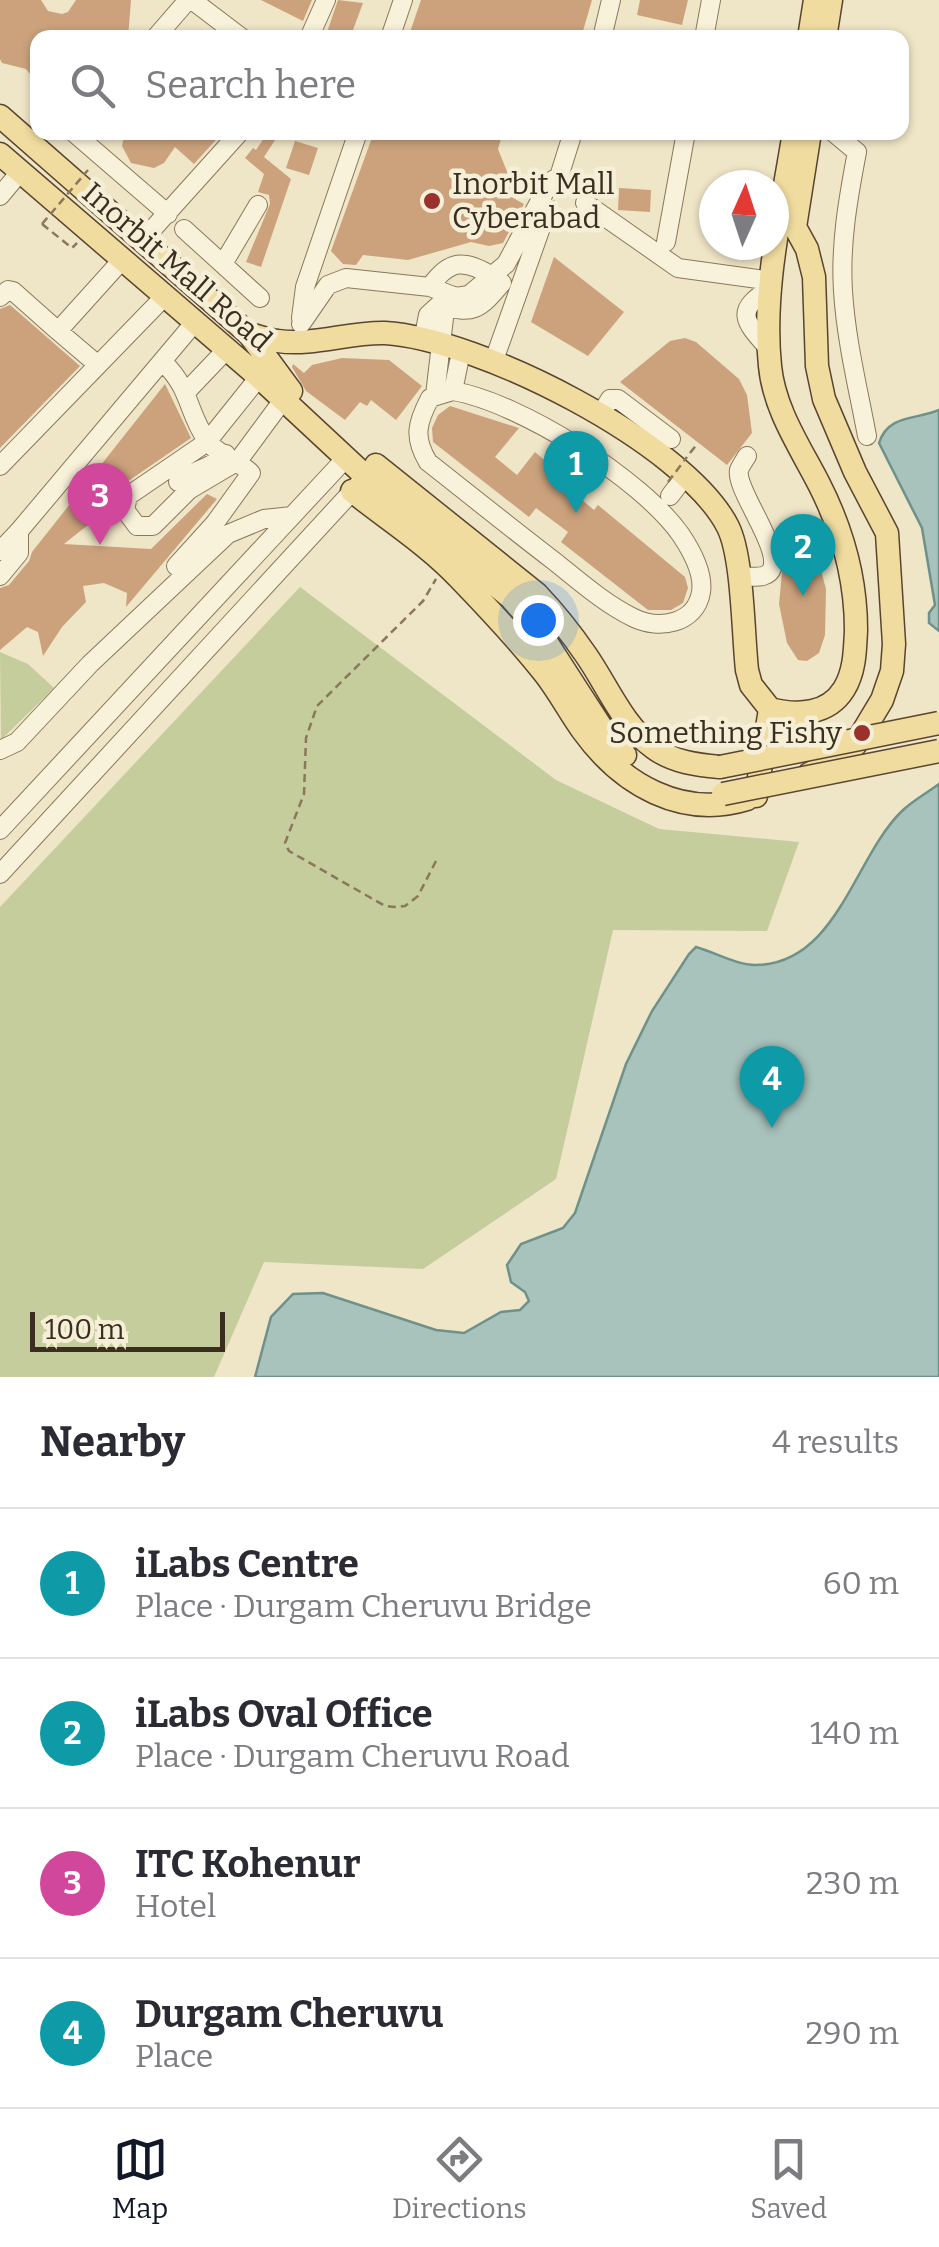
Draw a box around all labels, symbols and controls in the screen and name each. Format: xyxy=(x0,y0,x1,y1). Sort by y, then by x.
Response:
search box xyxy=(30,30,909,140)
icon: search xyxy=(65,58,120,113)
text: Search here xyxy=(145,62,356,108)
place label: Inorbit Mall Cyberabad xyxy=(452,166,615,236)
north arrow xyxy=(699,170,789,260)
street label: Inorbit Mall Road xyxy=(75,175,279,359)
marker: Inorbit Mall Cyberabad xyxy=(421,190,443,212)
pin: 1 xyxy=(544,430,608,513)
pin: 3 xyxy=(68,462,132,545)
pin: 2 xyxy=(770,514,836,596)
your location xyxy=(513,595,564,646)
place label: Something Fishy xyxy=(609,715,842,751)
marker: Something Fishy xyxy=(851,722,873,744)
pin: 4 xyxy=(740,1046,804,1128)
scale bar xyxy=(30,1307,225,1352)
text: 100 m xyxy=(45,1313,125,1346)
text: Nearby xyxy=(40,1417,185,1467)
text: 4 results xyxy=(772,1423,899,1461)
text: iLabs Centre xyxy=(135,1541,359,1587)
text: 1 xyxy=(66,1564,79,1602)
text: 60 m xyxy=(823,1564,899,1602)
text: Place · Durgam Cheruvu Bridge xyxy=(135,1587,592,1625)
text: iLabs Oval Office xyxy=(135,1691,433,1737)
text: 2 xyxy=(63,1714,82,1752)
text: 140 m xyxy=(810,1714,899,1752)
text: Place · Durgam Cheruvu Road xyxy=(135,1737,570,1775)
text: ITC Kohenur xyxy=(135,1841,361,1887)
text: 3 xyxy=(63,1864,82,1902)
text: 230 m xyxy=(806,1864,899,1902)
text: Hotel xyxy=(135,1887,216,1925)
text: Durgam Cheruvu xyxy=(135,1991,443,2037)
text: 4 xyxy=(63,2014,82,2052)
text: 290 m xyxy=(805,2014,899,2052)
text: Place xyxy=(135,2037,213,2075)
tab: Map xyxy=(112,2132,168,2225)
tab: Directions xyxy=(392,2132,527,2225)
tab: Saved xyxy=(750,2132,827,2225)

